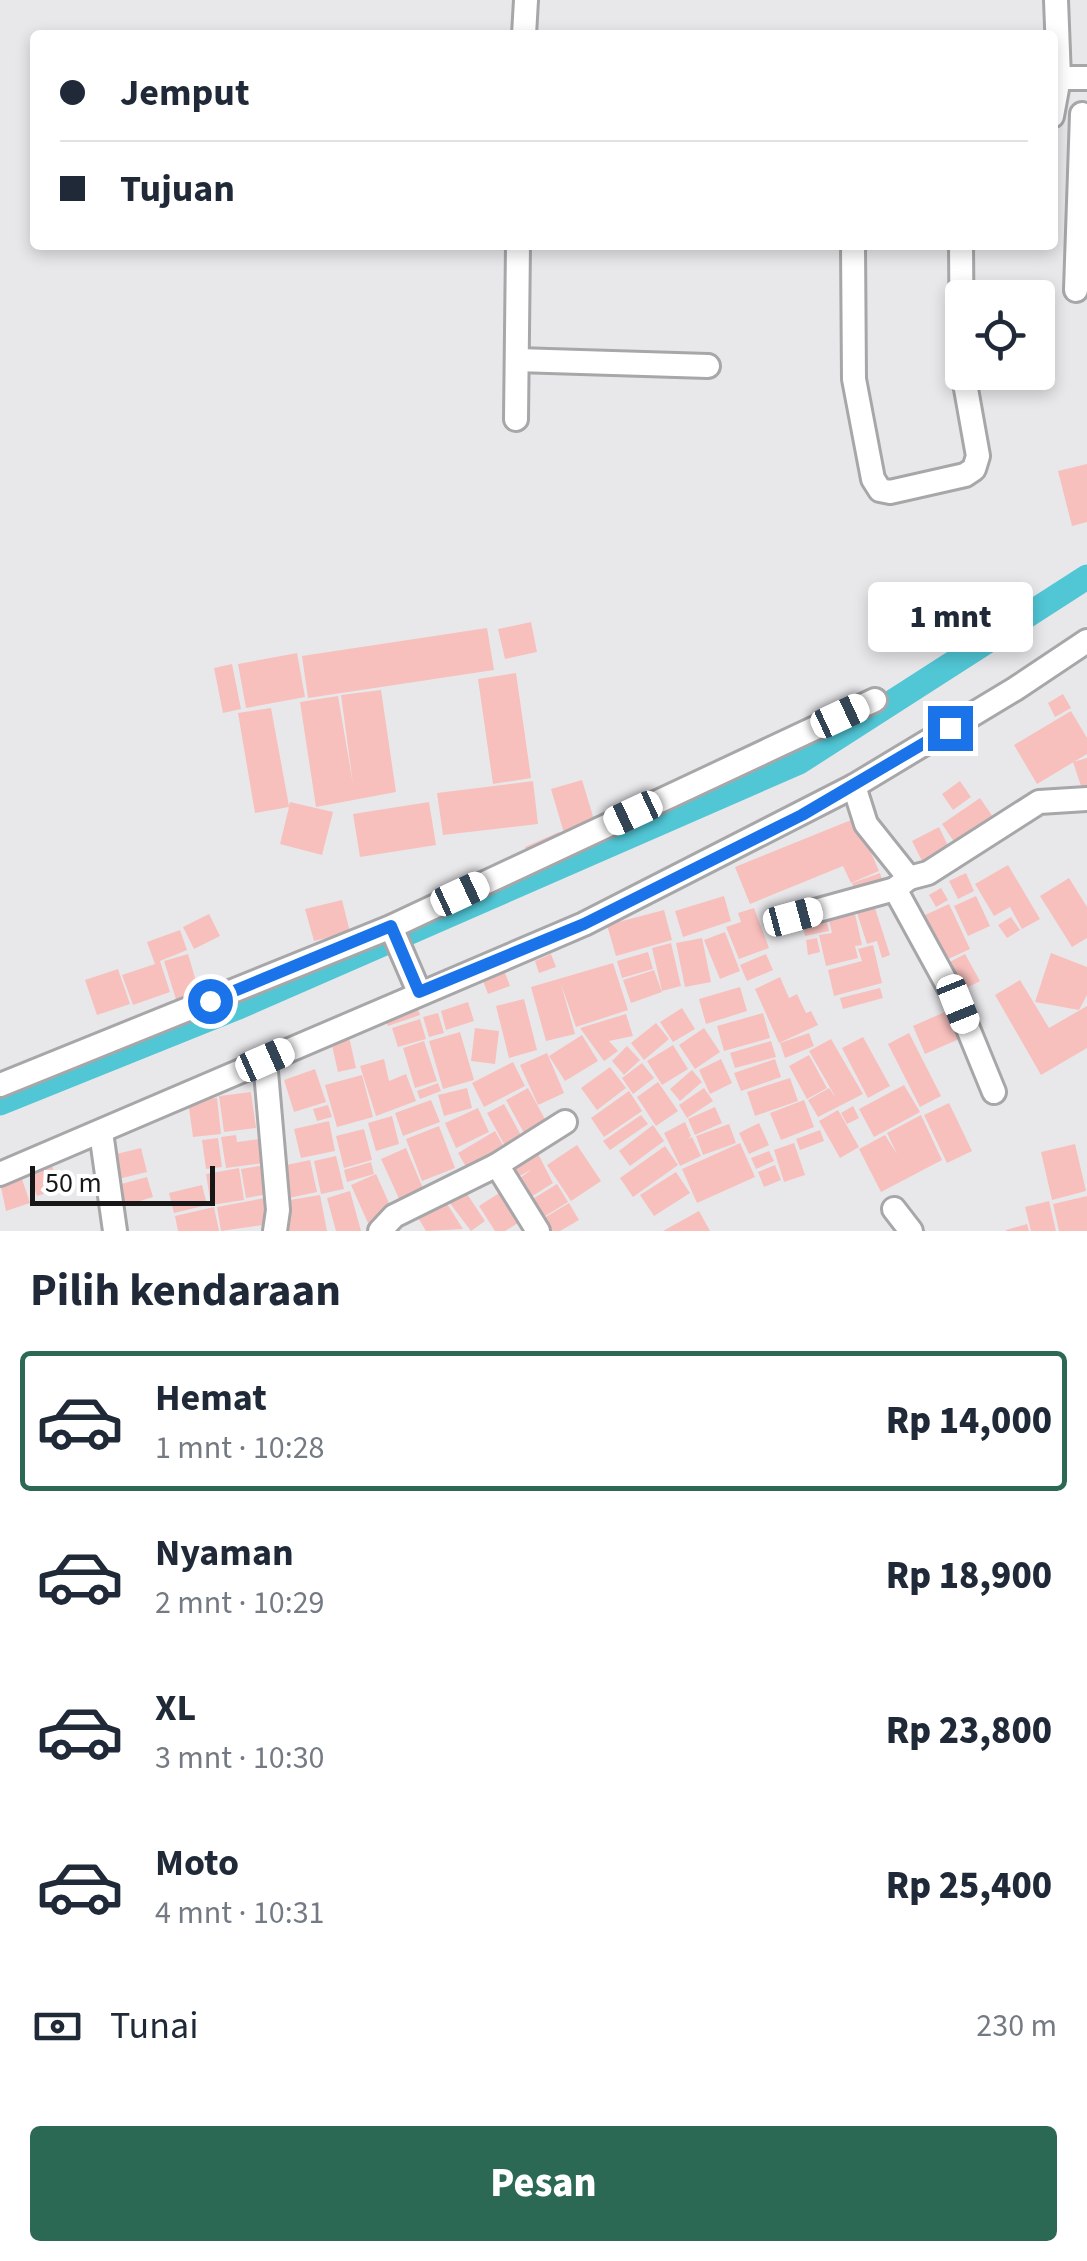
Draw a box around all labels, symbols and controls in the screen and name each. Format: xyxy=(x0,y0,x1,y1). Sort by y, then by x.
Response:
text: Jemput xyxy=(120,66,250,120)
text: Tujuan xyxy=(120,162,235,216)
map controls xyxy=(945,280,1055,390)
button: locate xyxy=(945,280,1055,390)
callout: 1 mnt xyxy=(868,583,1032,653)
text: 1 mnt xyxy=(909,594,992,640)
car xyxy=(806,690,874,742)
route end xyxy=(928,706,973,751)
car xyxy=(599,787,667,839)
car xyxy=(426,868,494,920)
car xyxy=(760,895,826,939)
car xyxy=(933,971,983,1037)
route start xyxy=(188,979,233,1024)
car xyxy=(231,1034,299,1086)
scale bar xyxy=(30,1161,215,1206)
text: 50 m xyxy=(45,1163,102,1203)
text: Pilih kendaraan xyxy=(30,1259,341,1323)
text: Hemat xyxy=(155,1371,267,1425)
icon: car xyxy=(35,1376,125,1466)
text: Rp 14,000 xyxy=(886,1394,1052,1448)
text: 1 mnt · 10:28 xyxy=(155,1425,325,1471)
text: Nyaman xyxy=(155,1526,294,1580)
icon: car xyxy=(35,1531,125,1621)
text: Rp 18,900 xyxy=(886,1549,1052,1603)
text: 2 mnt · 10:29 xyxy=(155,1580,325,1626)
text: XL xyxy=(155,1681,196,1735)
icon: car xyxy=(35,1686,125,1776)
text: Rp 23,800 xyxy=(886,1704,1052,1758)
text: 3 mnt · 10:30 xyxy=(155,1735,325,1781)
text: Moto xyxy=(155,1836,239,1890)
icon: car xyxy=(35,1841,125,1931)
text: Rp 25,400 xyxy=(886,1859,1052,1913)
text: 4 mnt · 10:31 xyxy=(155,1890,325,1936)
icon: cash xyxy=(30,1999,85,2054)
text: Tunai xyxy=(110,1999,199,2053)
text: 230 m xyxy=(976,2003,1057,2049)
button: Pesan xyxy=(30,2126,1057,2241)

